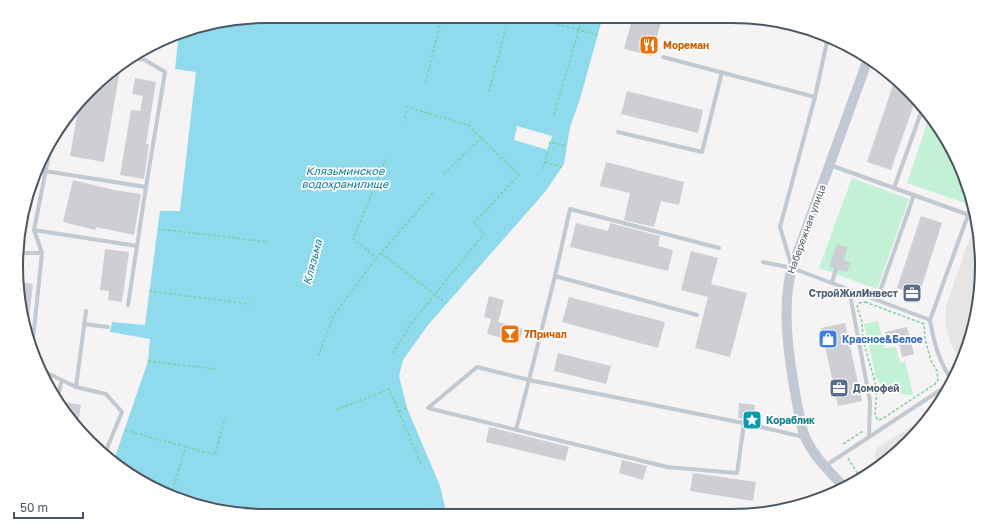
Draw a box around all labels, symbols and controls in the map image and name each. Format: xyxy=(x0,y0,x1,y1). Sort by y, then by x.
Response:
restaurant icon: Мореман xyxy=(638,34,660,56)
place label: Мореман xyxy=(663,39,709,51)
water label: Клязьминское водохранилище xyxy=(302,164,390,191)
street label: Набережная улица xyxy=(784,183,828,275)
water label: Клязьма xyxy=(300,237,324,286)
office icon: СтройЖилИнвест xyxy=(901,282,923,304)
place label: СтройЖилИнвест xyxy=(809,287,898,299)
bar icon: 7Причал xyxy=(499,323,521,345)
place label: 7Причал xyxy=(524,328,567,340)
shop icon: Красное&Белое xyxy=(817,328,839,350)
place label: Красное&Белое xyxy=(842,333,923,345)
office icon: Домофей xyxy=(828,377,850,399)
place label: Домофей xyxy=(853,382,899,394)
place icon: Кораблик xyxy=(741,409,763,431)
place label: Кораблик xyxy=(766,414,815,426)
scale bar xyxy=(14,494,83,520)
text: 50 m xyxy=(20,500,48,515)

